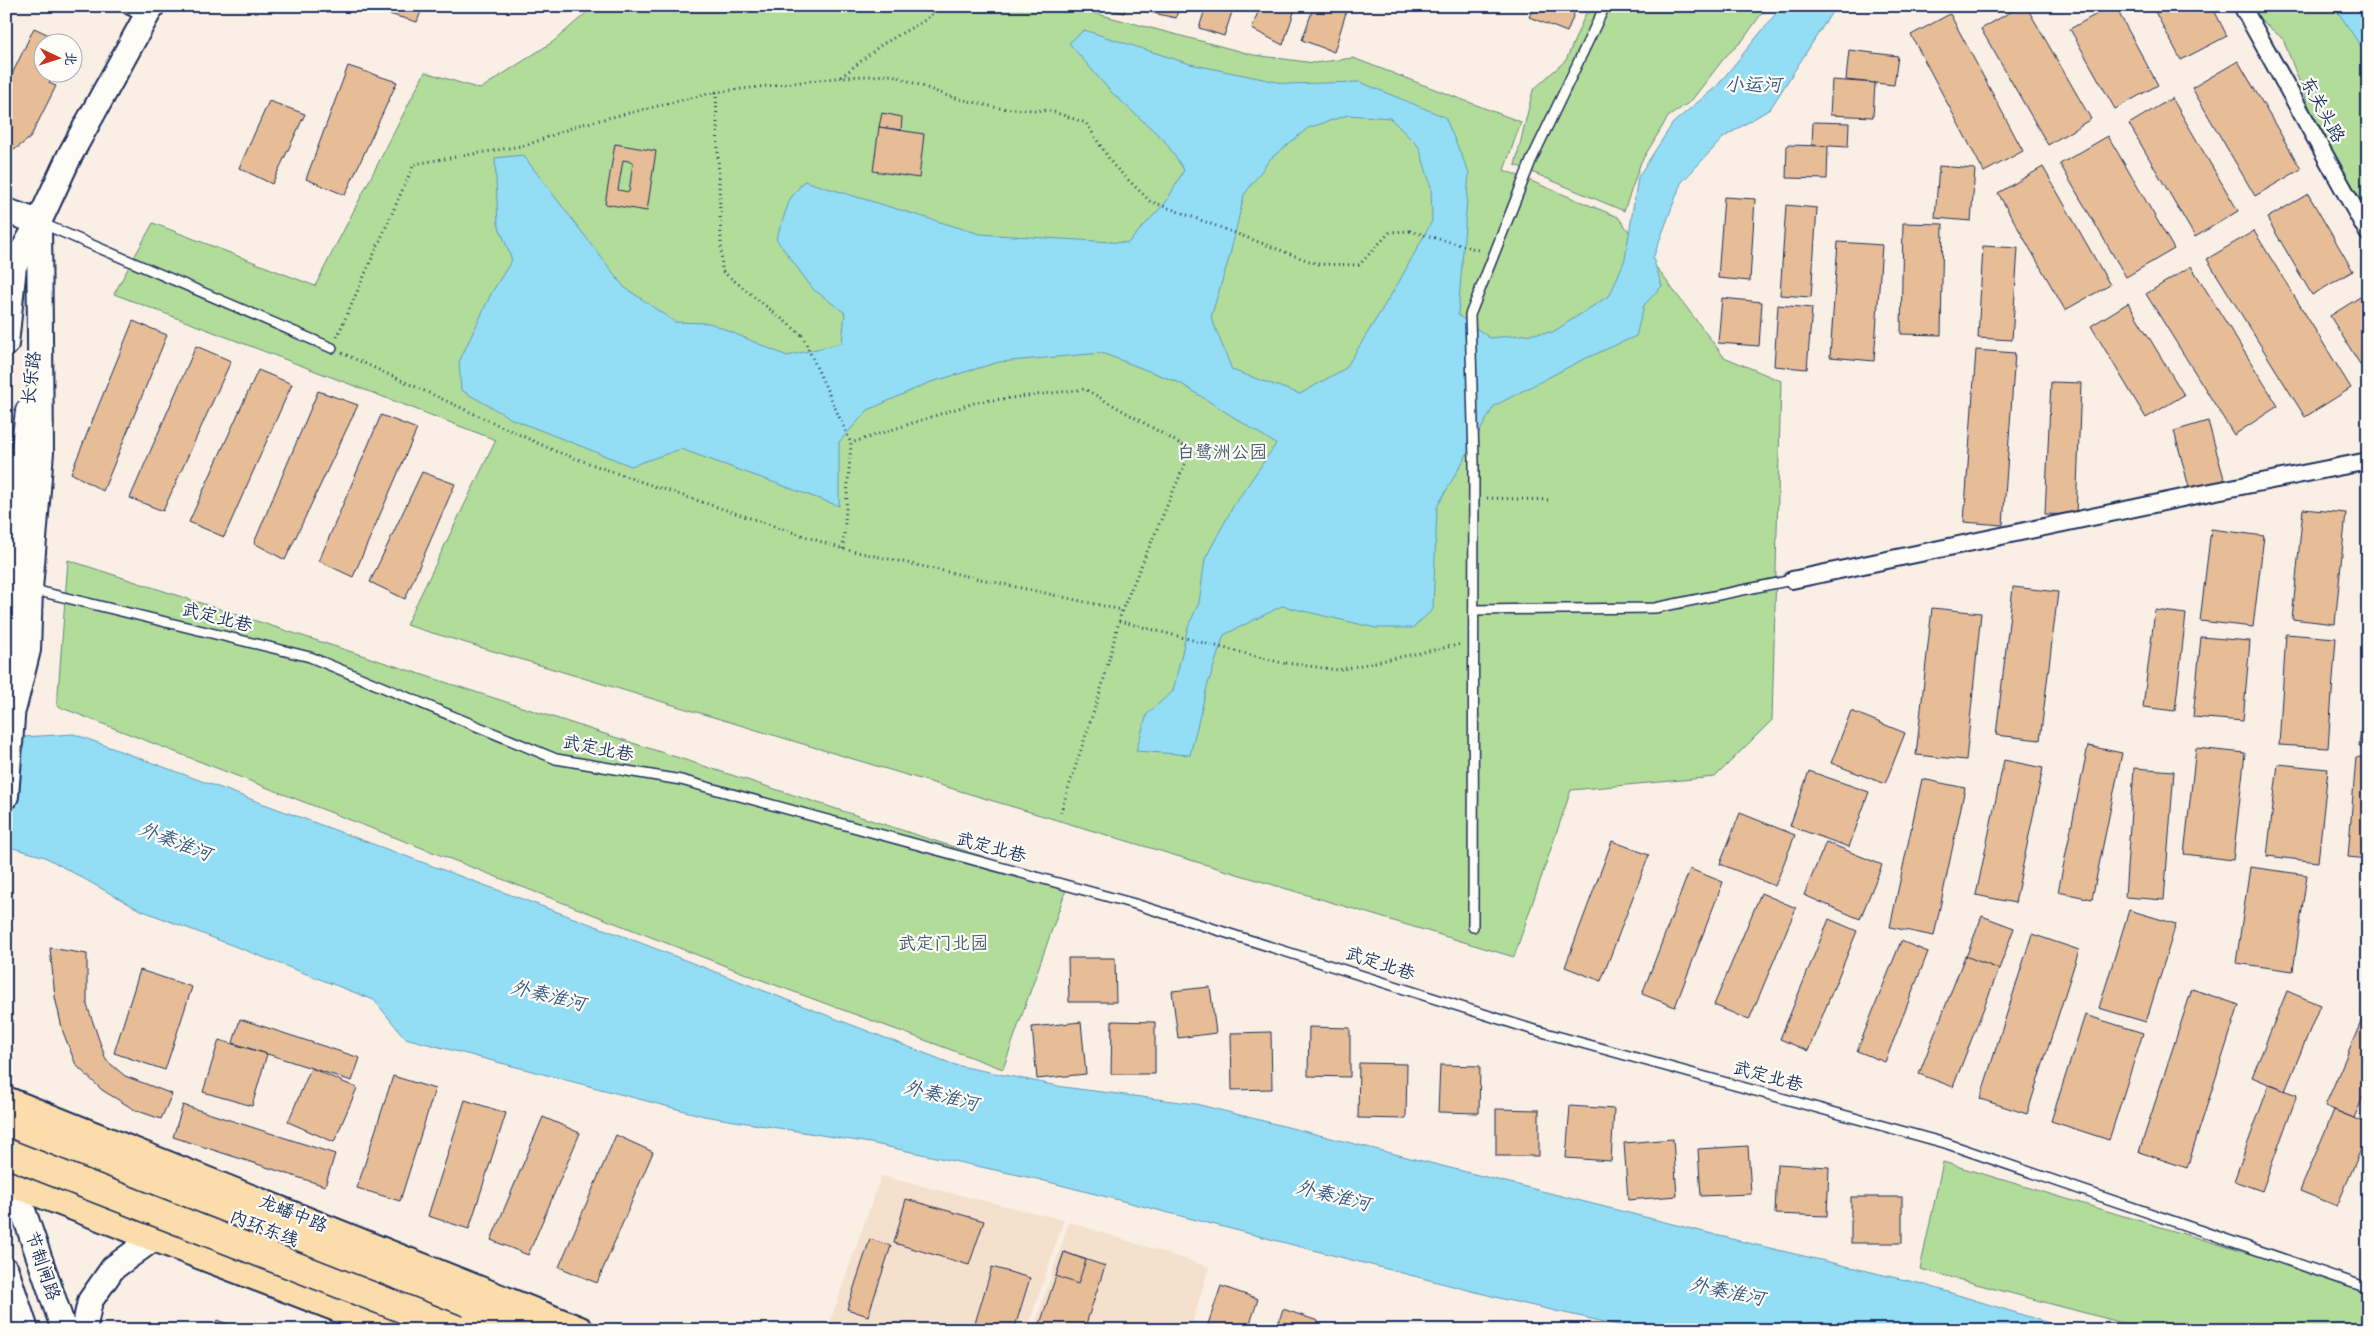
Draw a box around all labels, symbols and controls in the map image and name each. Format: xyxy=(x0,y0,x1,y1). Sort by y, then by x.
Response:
north arrow xyxy=(32,32,82,82)
text: 北 xyxy=(61,51,79,66)
water label: 小运河 xyxy=(1724,73,1784,98)
street label: 东关头路 xyxy=(2294,73,2350,147)
street label: 长乐路 xyxy=(17,350,47,406)
park label: 白鹭洲公园 xyxy=(1177,441,1267,465)
street label: 武定北巷 xyxy=(179,598,255,638)
street label: 武定北巷 xyxy=(560,730,636,768)
water label: 外秦淮河 xyxy=(135,817,218,868)
street label: 武定北巷 xyxy=(953,827,1029,869)
park label: 武定门北园 xyxy=(898,932,988,956)
street label: 武定北巷 xyxy=(1342,941,1418,987)
water label: 外秦淮河 xyxy=(508,975,591,1018)
street label: 武定北巷 xyxy=(1730,1056,1806,1098)
water label: 外秦淮河 xyxy=(901,1075,984,1118)
water label: 外秦淮河 xyxy=(1293,1175,1376,1218)
street label: 龙蟠中路 xyxy=(255,1189,331,1239)
street label: 内环东线 xyxy=(226,1205,302,1253)
street label: 节制闸路 xyxy=(19,1228,65,1304)
water label: 外秦淮河 xyxy=(1687,1272,1770,1313)

